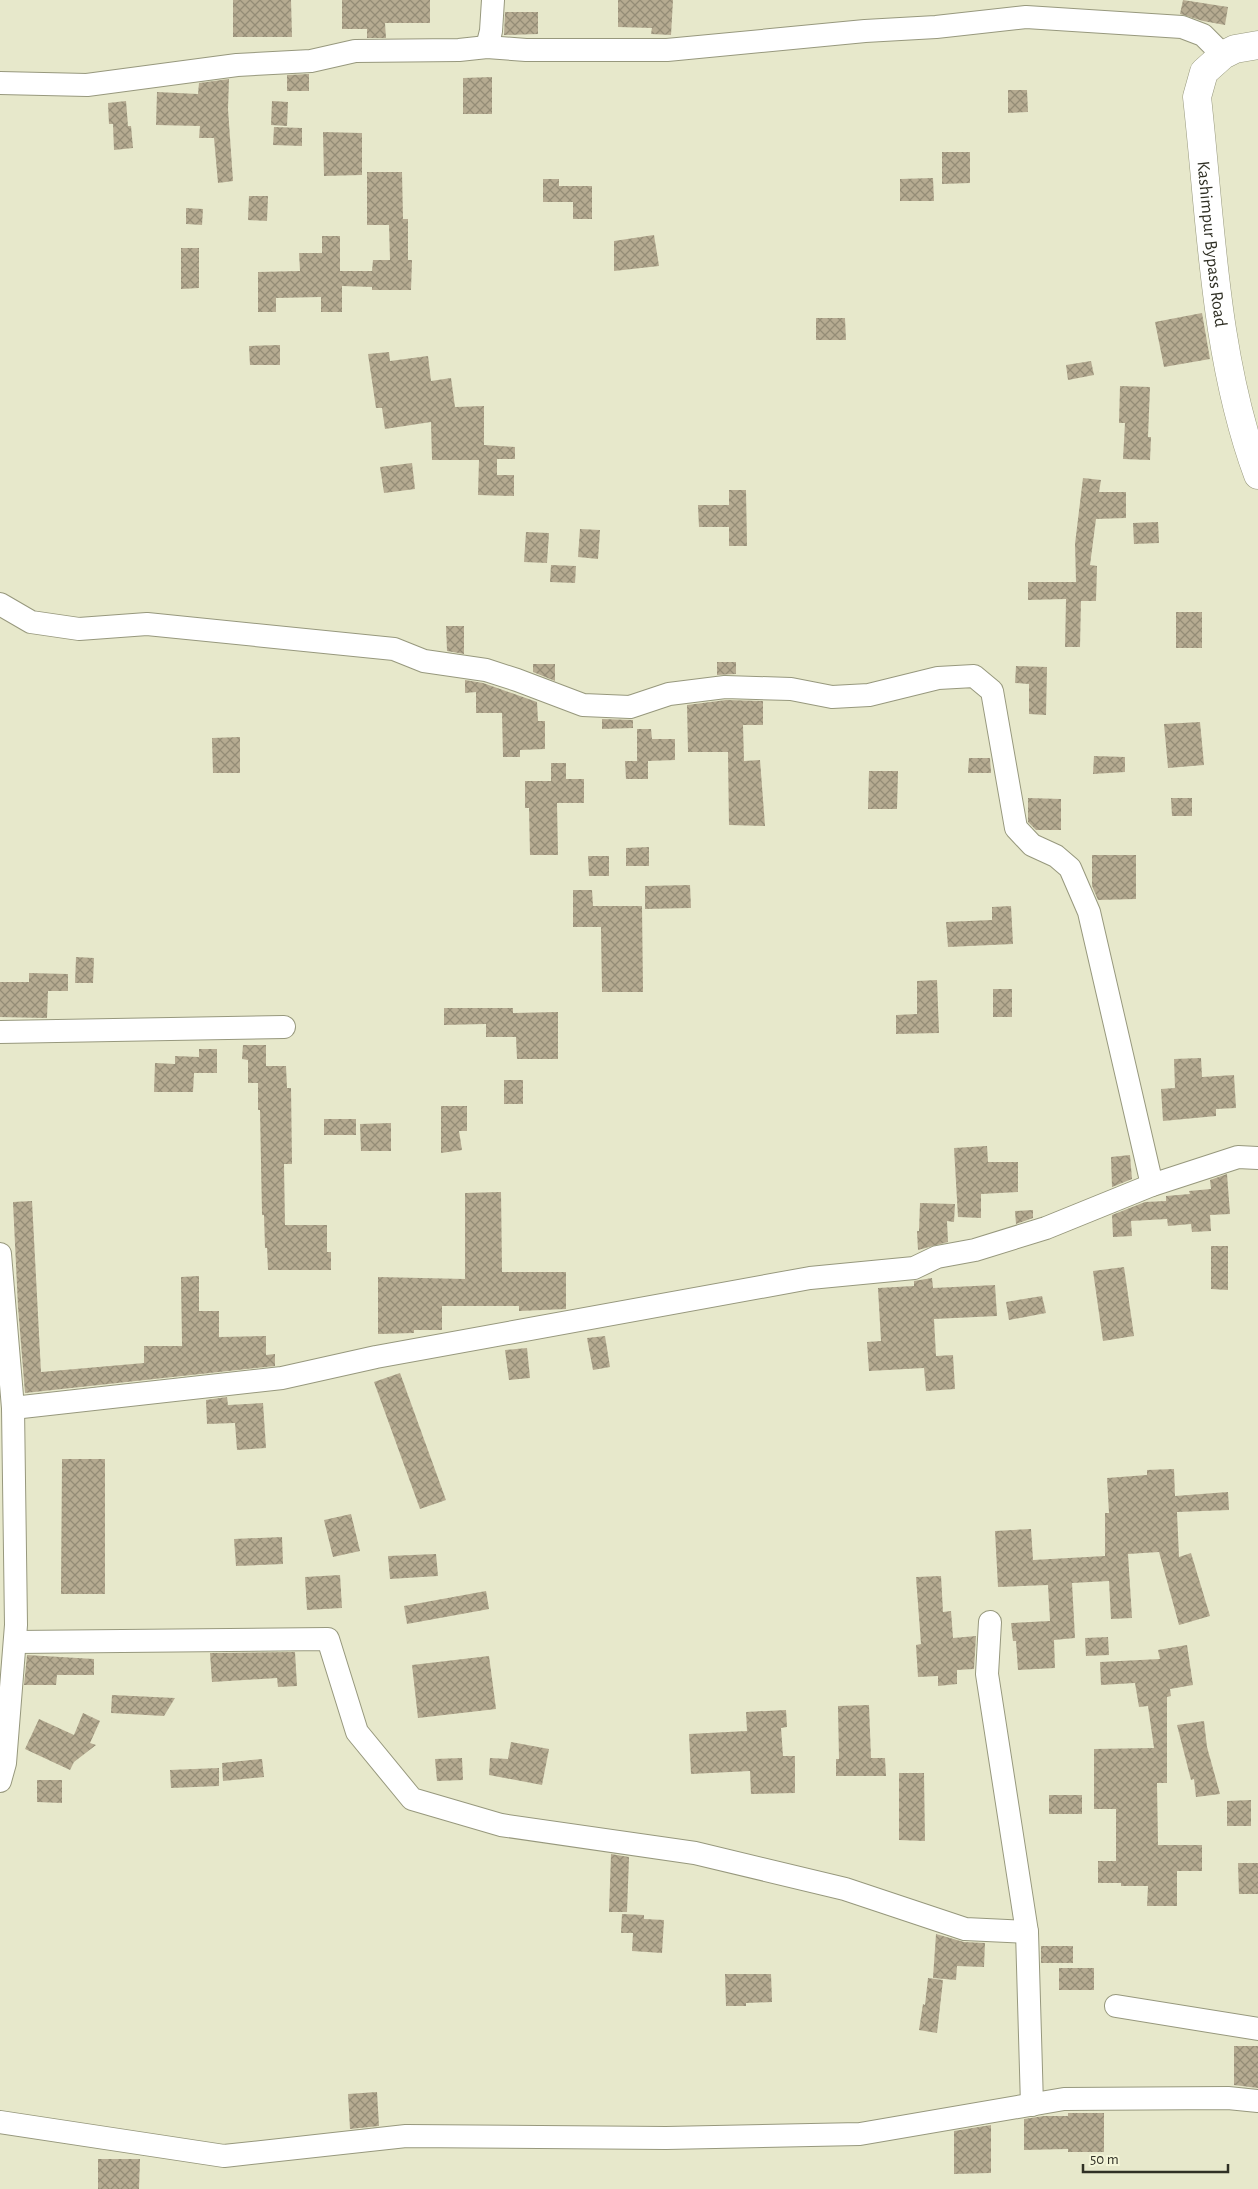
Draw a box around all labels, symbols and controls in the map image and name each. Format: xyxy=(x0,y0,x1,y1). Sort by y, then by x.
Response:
street label: Kashimpur Bypass Road xyxy=(1193,160,1230,328)
scale bar xyxy=(1083,2142,1228,2174)
text: 50 m xyxy=(1090,2152,1119,2167)

